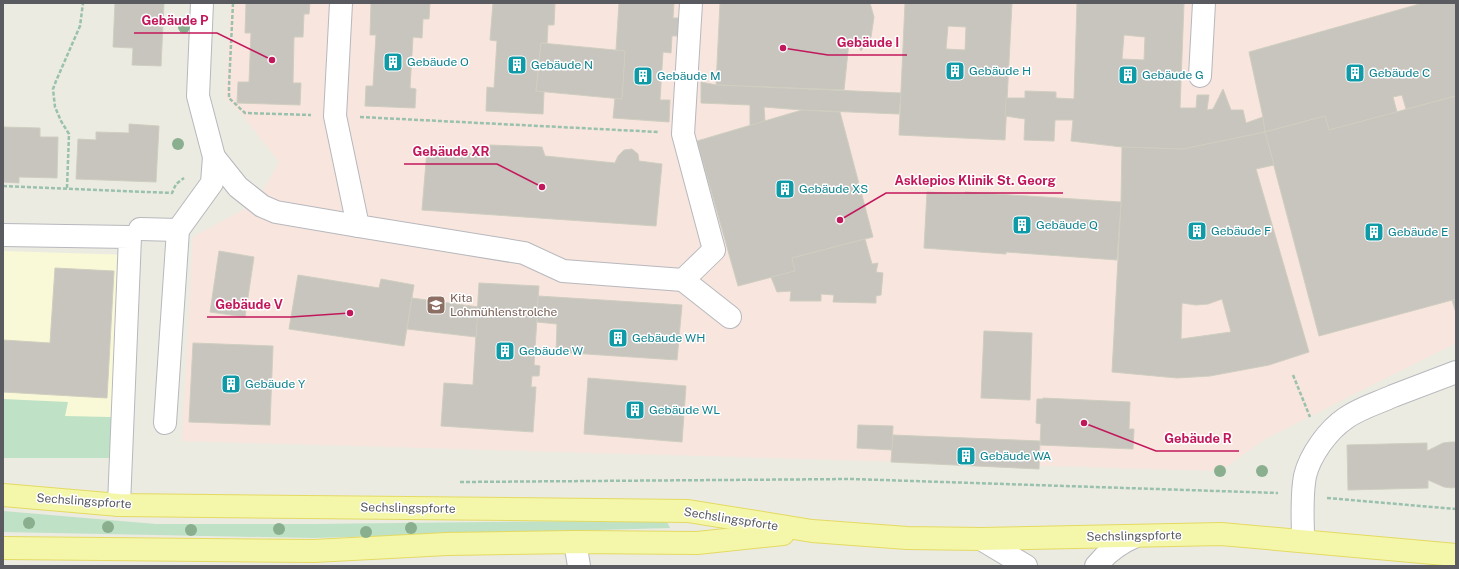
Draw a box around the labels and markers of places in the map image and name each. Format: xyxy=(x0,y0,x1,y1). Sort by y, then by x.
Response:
callout: Gebäude P xyxy=(134,8,217,33)
callout: Gebäude I xyxy=(828,30,907,55)
building icon: Gebäude O xyxy=(382,51,404,73)
building icon: Gebäude N xyxy=(506,54,528,76)
place label: Gebäude O xyxy=(407,55,469,69)
place label: Gebäude N xyxy=(531,58,593,72)
building icon: Gebäude H xyxy=(944,60,966,82)
building icon: Gebäude C xyxy=(1344,62,1366,84)
place label: Gebäude H xyxy=(969,64,1031,78)
building icon: Gebäude G xyxy=(1117,64,1139,86)
building icon: Gebäude M xyxy=(632,65,654,87)
place label: Gebäude C xyxy=(1369,66,1430,80)
place label: Gebäude G xyxy=(1142,68,1204,82)
place label: Gebäude M xyxy=(657,69,721,83)
callout: Gebäude XR xyxy=(404,139,497,164)
callout: Asklepios Klinik St. Georg xyxy=(886,168,1063,193)
building icon: Gebäude XS xyxy=(774,178,796,200)
place label: Gebäude XS xyxy=(799,182,868,196)
building icon: Gebäude Q xyxy=(1011,214,1033,236)
place label: Gebäude Q xyxy=(1036,218,1098,232)
building icon: Gebäude F xyxy=(1186,220,1208,242)
building icon: Gebäude E xyxy=(1363,221,1385,243)
place label: Gebäude F xyxy=(1211,224,1271,238)
place label: Gebäude E xyxy=(1388,225,1449,239)
place label: Kita Lohmühlenstrolche xyxy=(450,291,557,319)
callout: Gebäude V xyxy=(207,292,291,317)
school or university icon: Kita Lohmühlenstrolche xyxy=(425,294,447,316)
building icon: Gebäude WH xyxy=(607,327,629,349)
place label: Gebäude WH xyxy=(632,331,705,345)
building icon: Gebäude W xyxy=(494,340,516,362)
place label: Gebäude W xyxy=(519,344,584,358)
building icon: Gebäude Y xyxy=(220,373,242,395)
place label: Gebäude Y xyxy=(245,377,306,391)
building icon: Gebäude WL xyxy=(624,399,646,421)
place label: Gebäude WL xyxy=(649,403,720,417)
callout: Gebäude R xyxy=(1156,426,1239,451)
building icon: Gebäude WA xyxy=(955,445,977,467)
place label: Gebäude WA xyxy=(980,449,1052,463)

